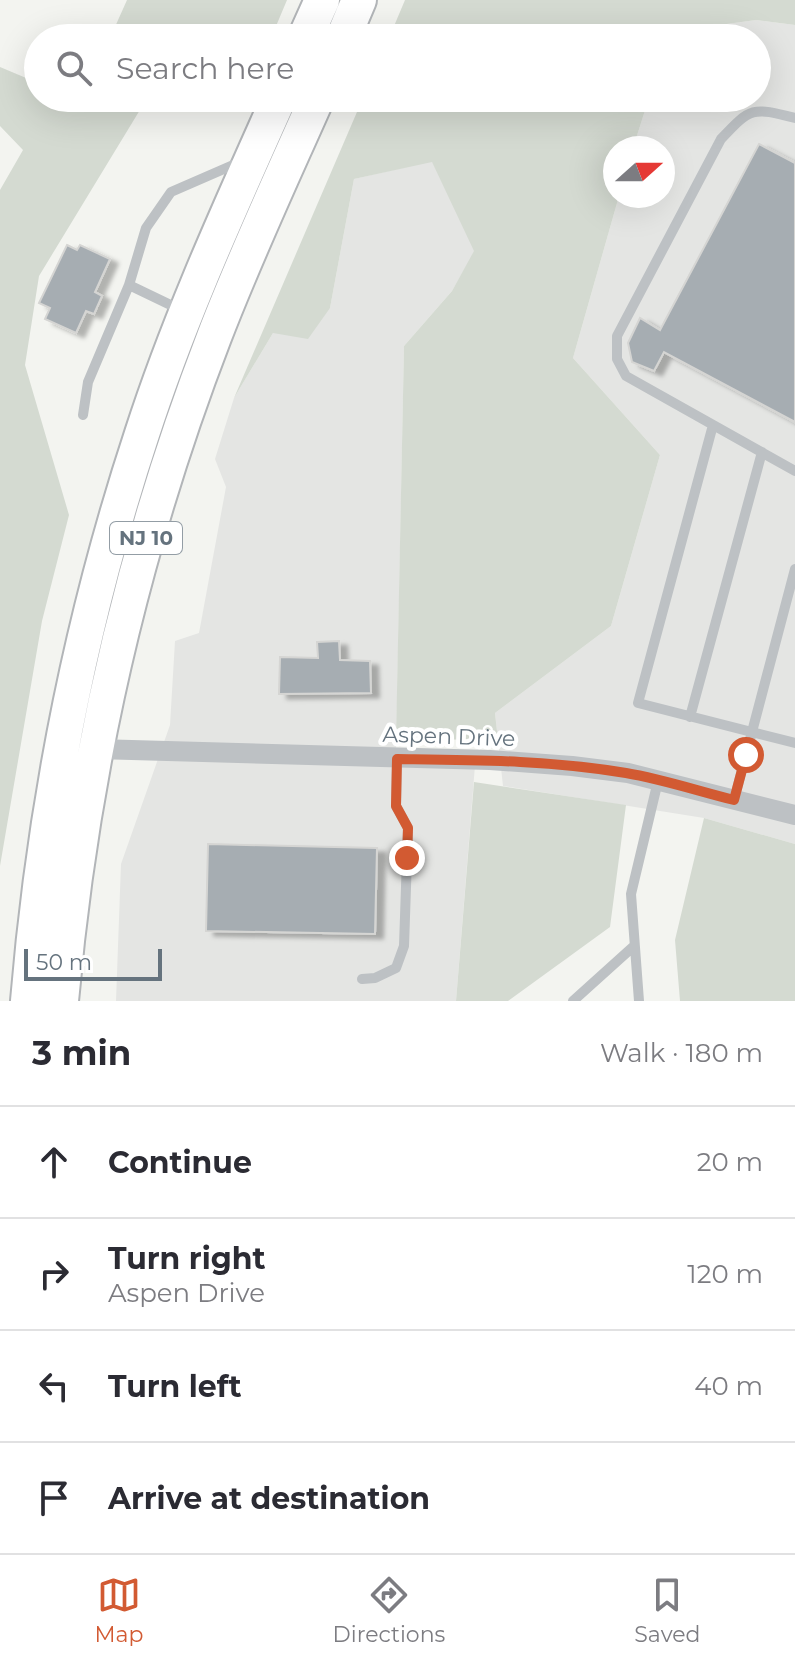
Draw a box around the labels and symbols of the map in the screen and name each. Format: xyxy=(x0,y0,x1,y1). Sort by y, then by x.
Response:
north arrow xyxy=(603,136,675,208)
road number: NJ 10 xyxy=(110,522,182,554)
street label: Aspen Drive xyxy=(382,721,516,752)
route start xyxy=(728,737,764,773)
route end xyxy=(389,840,425,876)
scale bar xyxy=(24,945,162,981)

